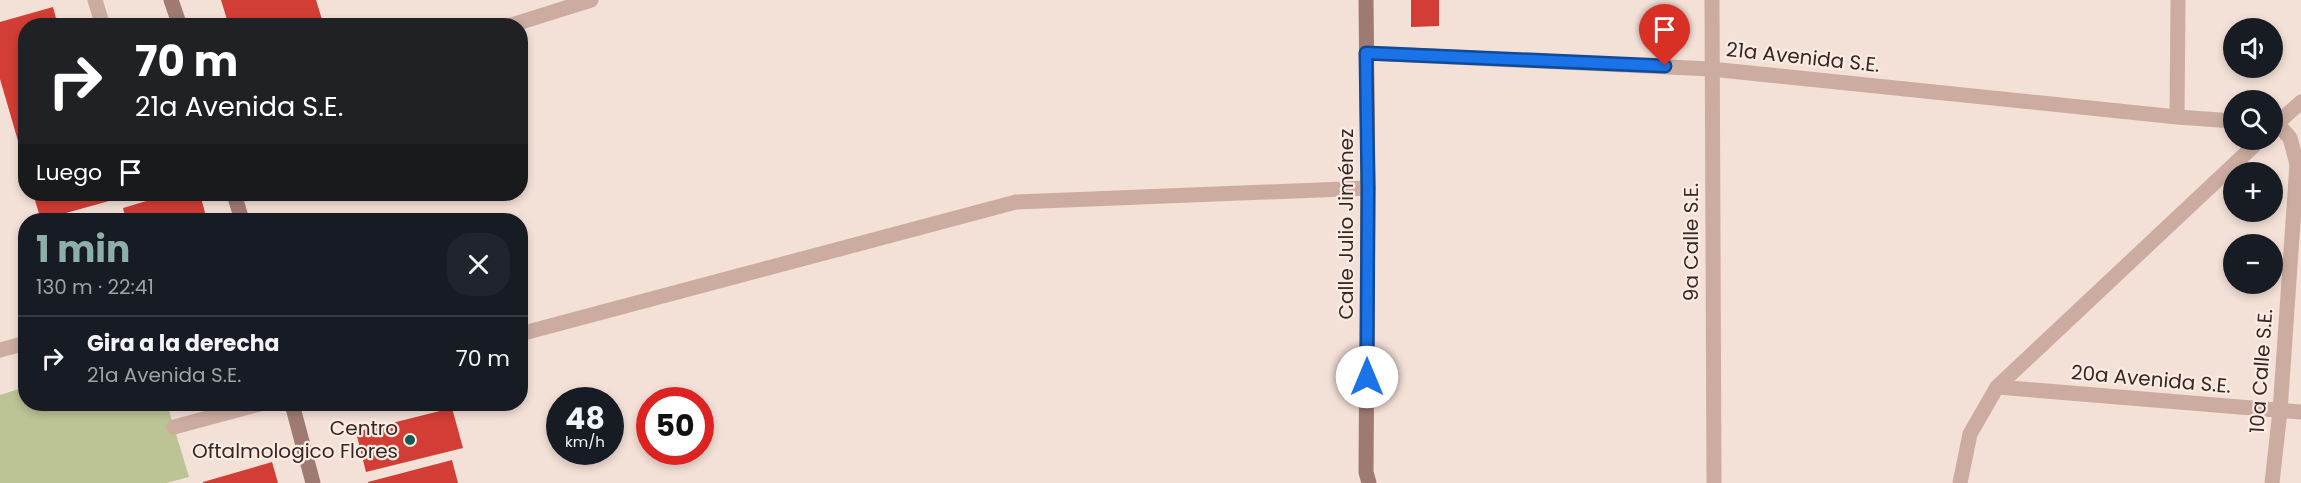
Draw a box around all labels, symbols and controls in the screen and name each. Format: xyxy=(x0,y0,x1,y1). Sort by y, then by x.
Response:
pin xyxy=(1639,4,1690,66)
icon: arrive xyxy=(1648,13,1681,46)
map controls xyxy=(2223,18,2283,294)
button: sound xyxy=(2223,18,2283,78)
text: 70 m xyxy=(135,32,238,91)
street label: 21a Avenida S.E. xyxy=(1725,35,1881,79)
icon: right xyxy=(36,42,114,120)
text: 21a Avenida S.E. xyxy=(135,88,343,125)
button: search xyxy=(2223,90,2283,150)
street label: Calle Julio Jiménez xyxy=(1332,129,1360,319)
icon: arrive xyxy=(114,156,147,189)
text: Luego xyxy=(36,157,102,188)
button: + xyxy=(2223,162,2283,222)
street label: 9a Calle S.E. xyxy=(1677,183,1705,301)
text: 1 min xyxy=(36,224,130,275)
button: close xyxy=(447,233,510,296)
button: − xyxy=(2223,234,2283,294)
text: 130 m · 22:41 xyxy=(36,273,154,301)
street label: 10a Calle S.E. xyxy=(2243,308,2279,434)
text: Gira a la derecha xyxy=(87,328,280,359)
icon: right xyxy=(36,342,69,375)
text: 70 m xyxy=(456,343,510,374)
position arrow xyxy=(1335,345,1399,409)
street label: 20a Avenida S.E. xyxy=(2070,358,2232,400)
text: 21a Avenida S.E. xyxy=(87,361,241,389)
speed limit sign: 50 xyxy=(636,387,714,465)
text: 48 xyxy=(565,397,605,440)
place label: Centro Oftalmologico Flores xyxy=(192,414,398,465)
text: km/h xyxy=(565,431,605,452)
marker: Centro Oftalmologico Flores xyxy=(403,433,417,447)

